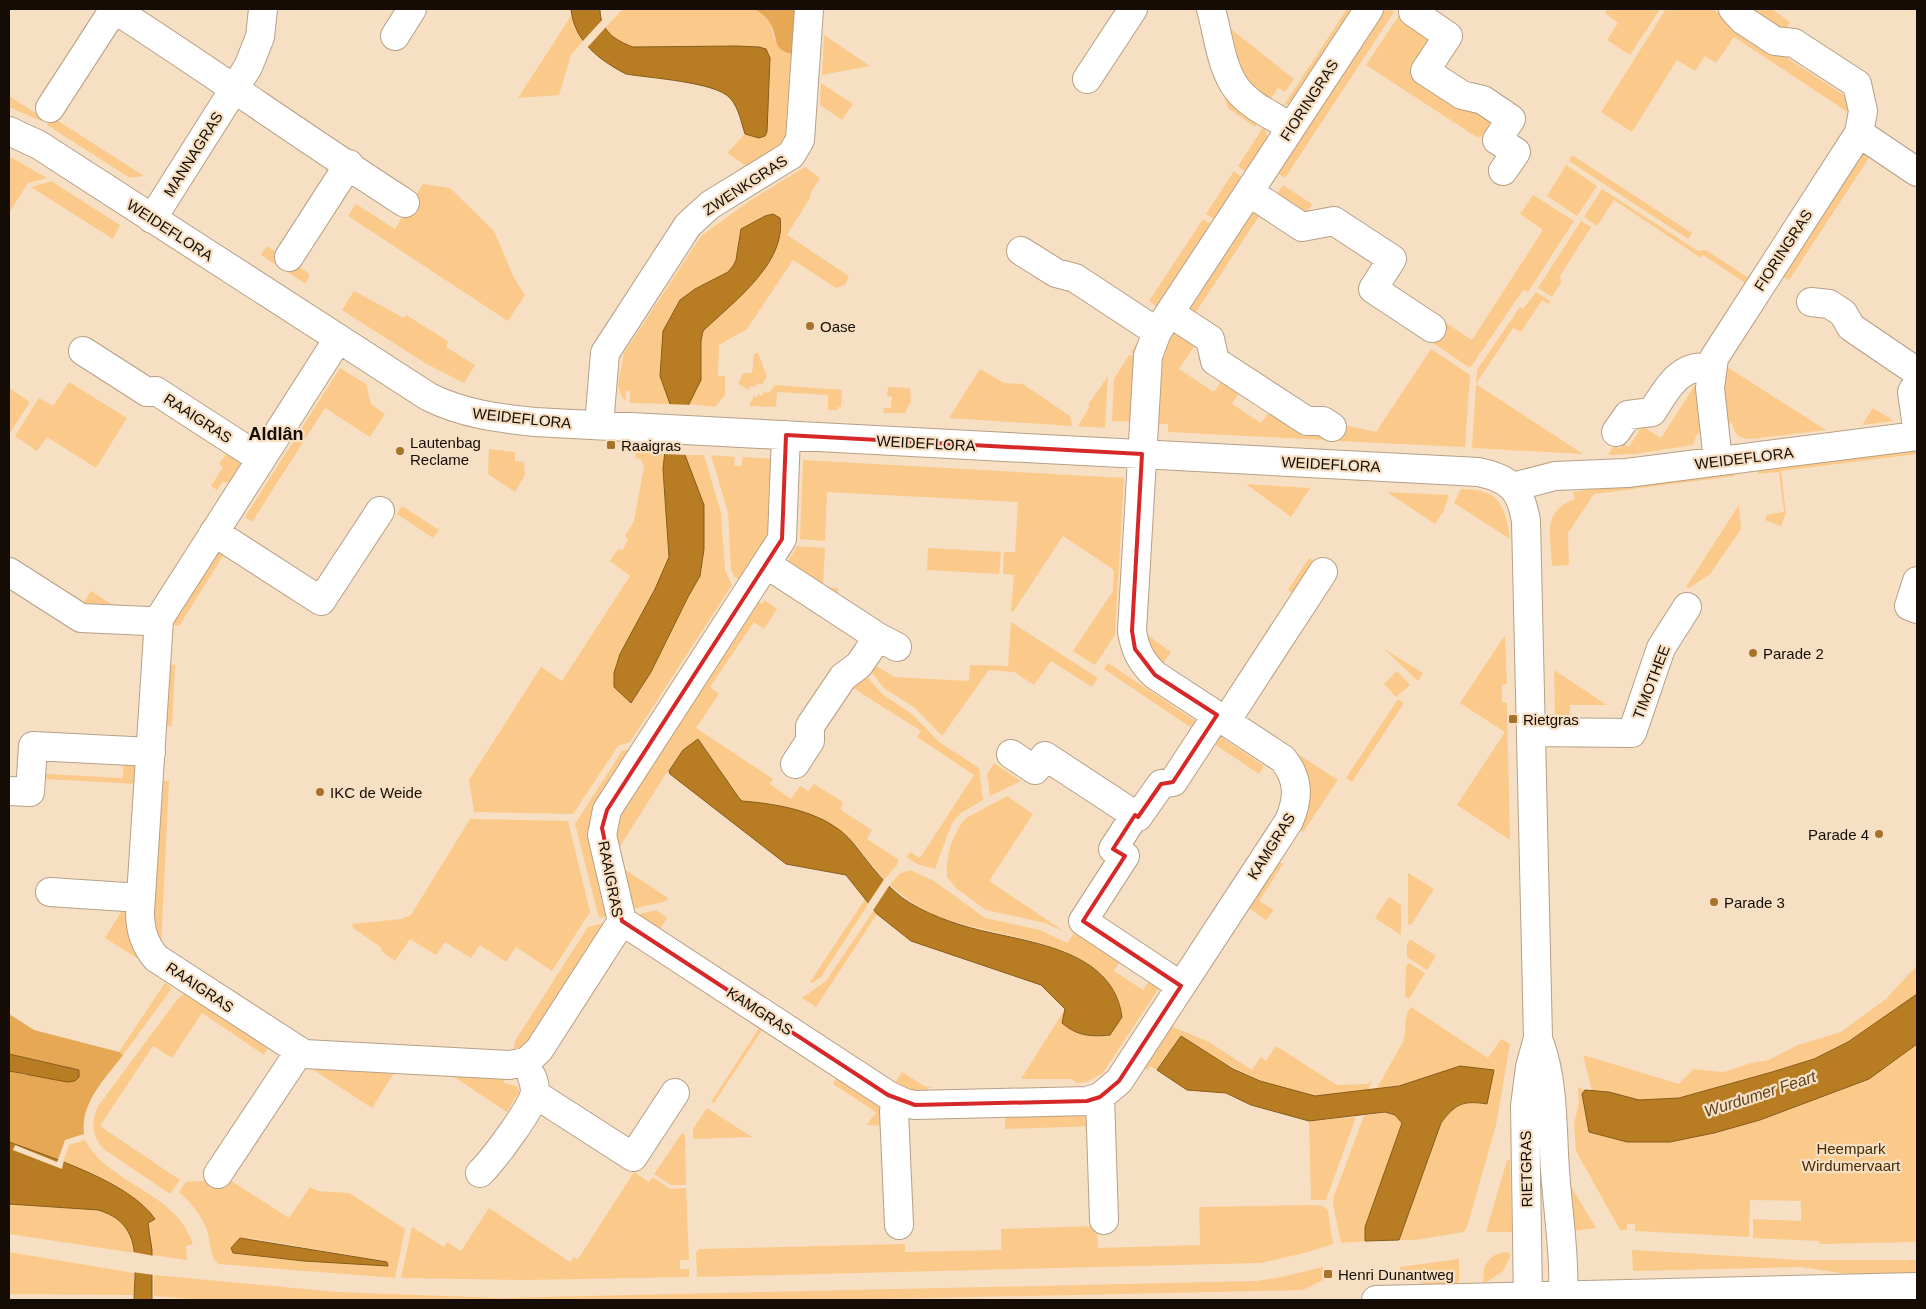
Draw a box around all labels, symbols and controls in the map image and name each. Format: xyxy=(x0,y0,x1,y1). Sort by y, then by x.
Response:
street label: FIORINGRAS xyxy=(1276,56,1342,144)
street label: MANNAGRAS xyxy=(160,108,226,200)
street label: ZWENKGRAS xyxy=(700,152,790,218)
street label: WEIDEFLORA xyxy=(124,196,216,264)
street label: FIORINGRAS xyxy=(1750,206,1816,294)
place label: Oase xyxy=(820,318,856,335)
marker: Oase xyxy=(804,320,816,332)
street label: RAAIGRAS xyxy=(161,390,235,446)
street label: WEIDEFLORA xyxy=(472,404,572,432)
district label: Aldlân xyxy=(248,424,304,444)
street label: WEIDEFLORA xyxy=(876,432,976,454)
place label: Lautenbag Reclame xyxy=(410,434,481,468)
place label: Raaigras xyxy=(621,437,681,454)
marker: Raaigras xyxy=(605,439,617,451)
street label: WEIDEFLORA xyxy=(1694,444,1794,472)
marker: Lautenbag Reclame xyxy=(394,445,406,457)
street label: WEIDEFLORA xyxy=(1281,453,1381,475)
street label: TIMOTHEE xyxy=(1629,643,1673,721)
place label: Parade 2 xyxy=(1763,645,1824,662)
marker: Parade 2 xyxy=(1747,647,1759,659)
place label: Rietgras xyxy=(1523,711,1579,728)
marker: Rietgras xyxy=(1507,713,1519,725)
place label: IKC de Weide xyxy=(330,784,422,801)
marker: IKC de Weide xyxy=(314,786,326,798)
street label: KAMGRAS xyxy=(1244,810,1298,882)
place label: Parade 4 xyxy=(1808,826,1869,843)
marker: Parade 4 xyxy=(1873,828,1885,840)
street label: RAAIGRAS xyxy=(595,839,627,919)
place label: Parade 3 xyxy=(1724,894,1785,911)
marker: Parade 3 xyxy=(1708,896,1720,908)
street label: RAAIGRAS xyxy=(163,958,237,1016)
street label: KAMGRAS xyxy=(724,983,796,1039)
water label: Wurdumer Feart xyxy=(1702,1068,1819,1120)
street label: RIETGRAS xyxy=(1517,1131,1535,1207)
park label: Heempark Wirdumervaart xyxy=(1802,1140,1901,1174)
place label: Henri Dunantweg xyxy=(1338,1266,1454,1283)
marker: Henri Dunantweg xyxy=(1322,1268,1334,1280)

